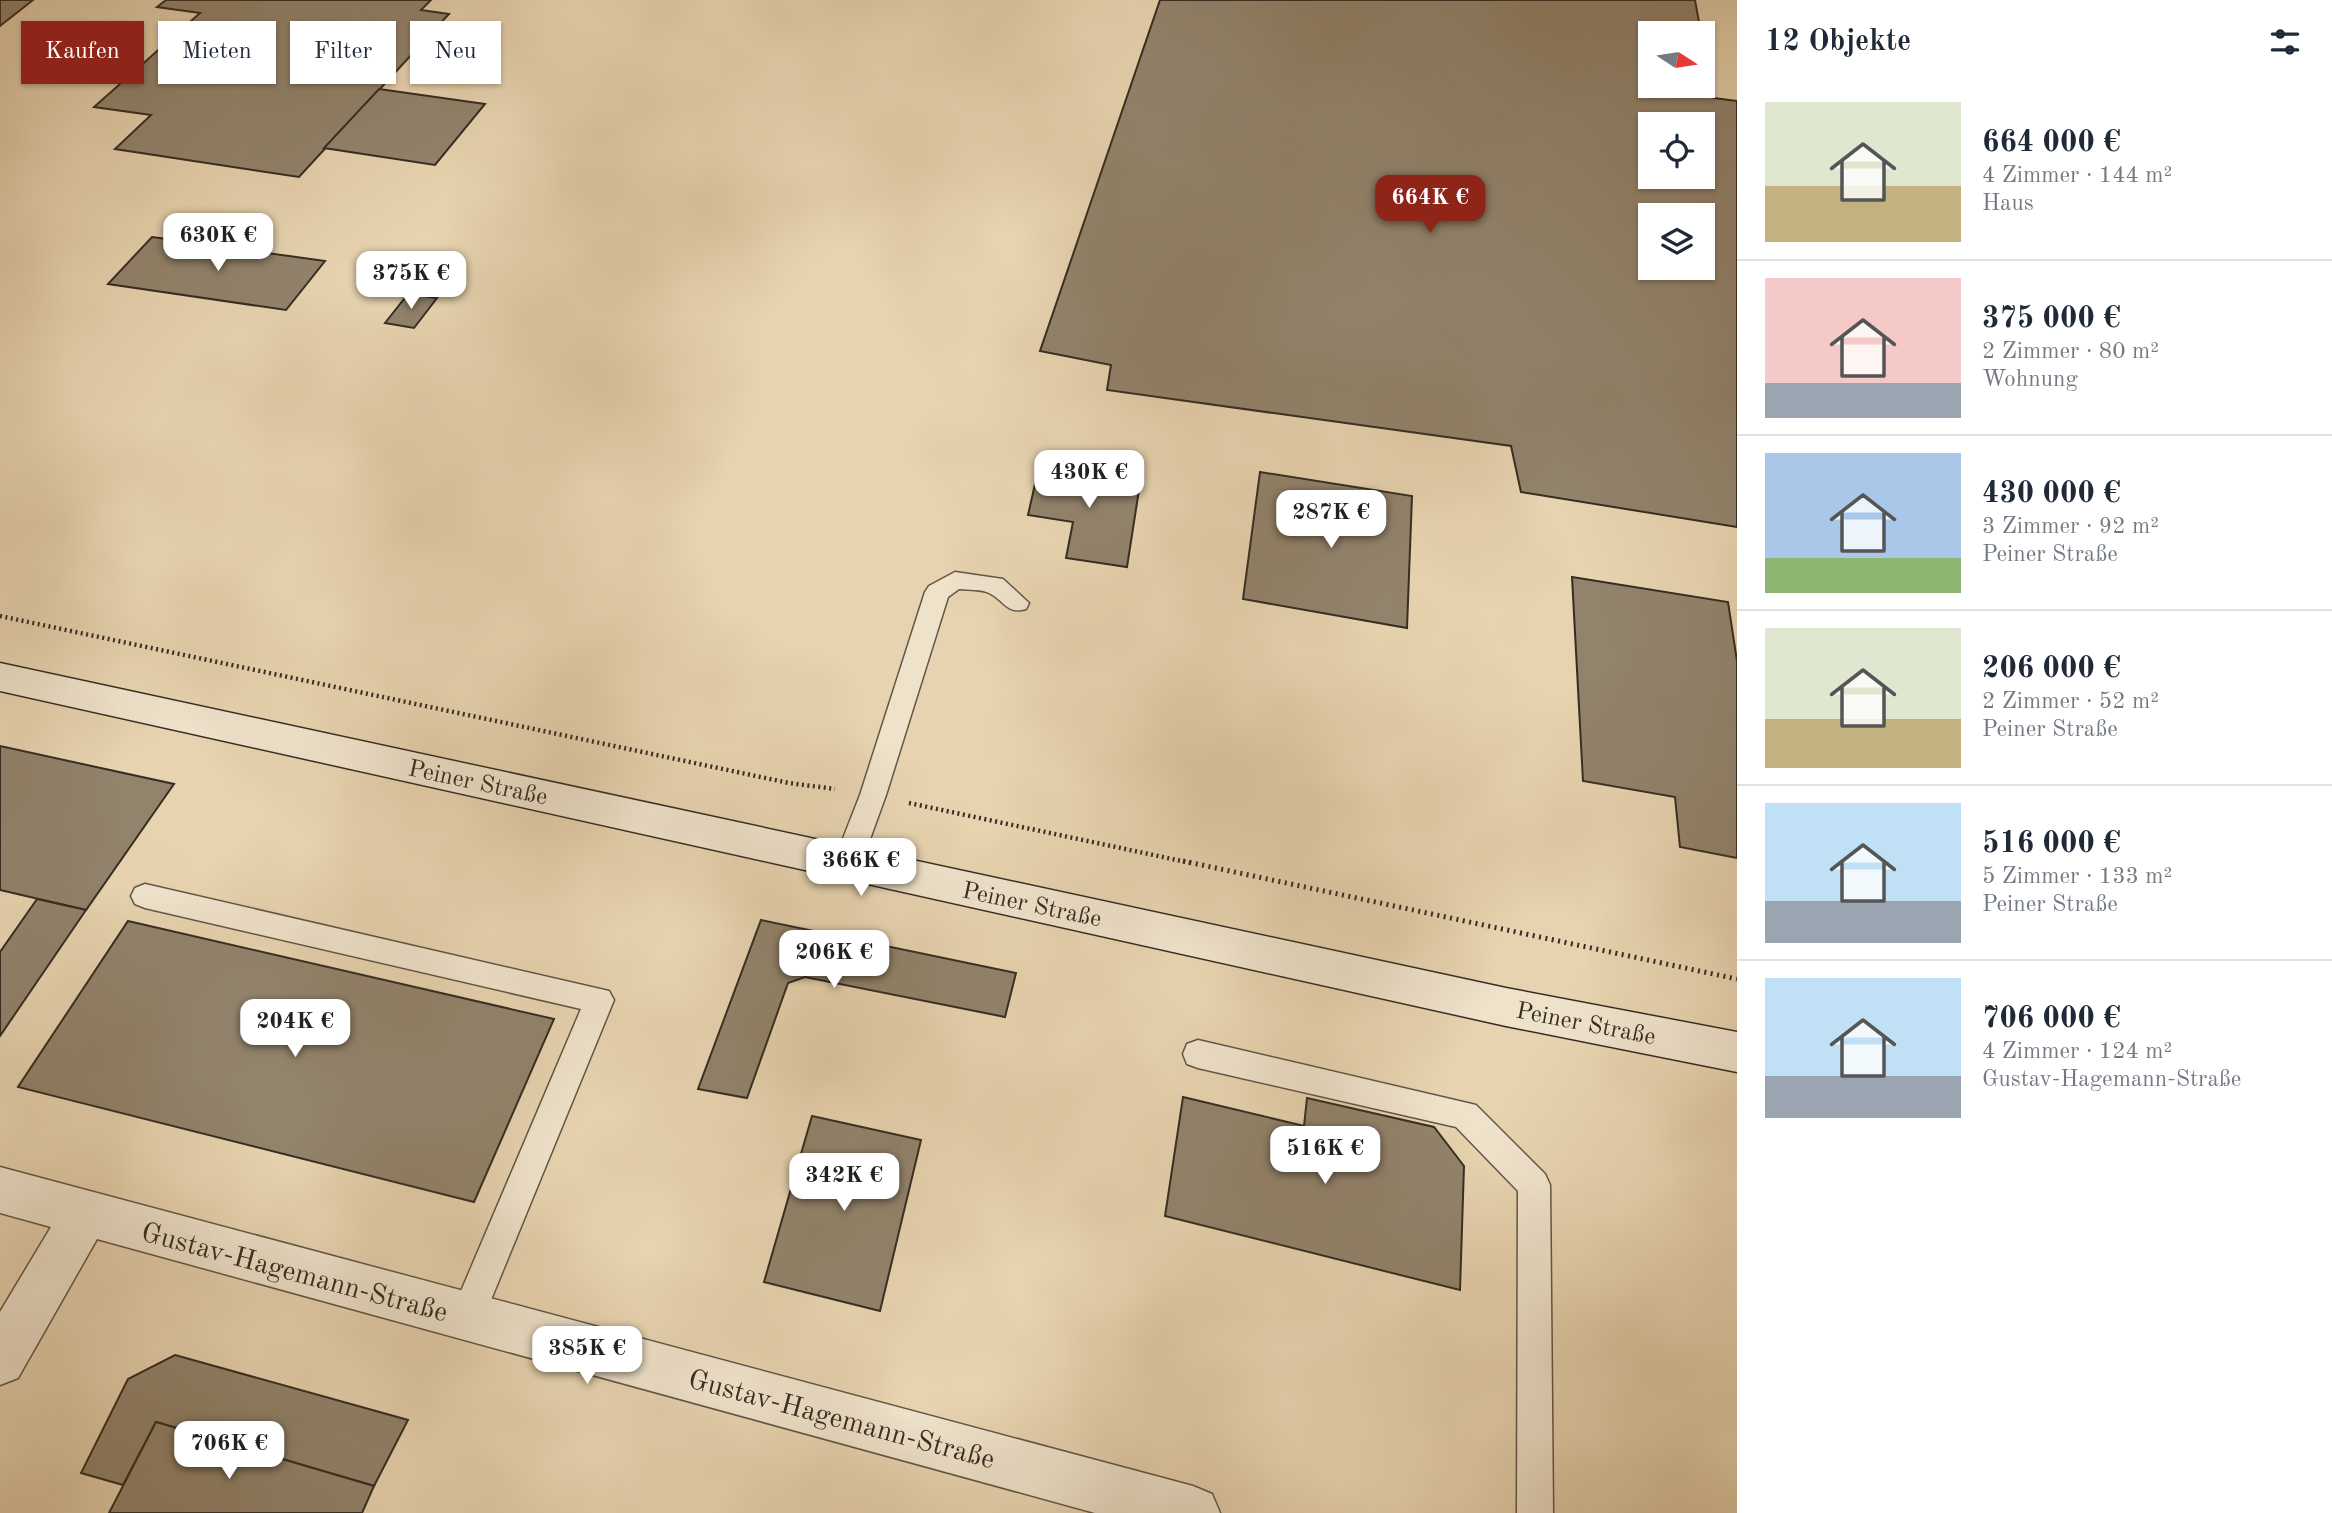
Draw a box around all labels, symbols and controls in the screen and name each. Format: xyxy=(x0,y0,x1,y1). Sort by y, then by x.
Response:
chip: Kaufen xyxy=(21,21,144,84)
chip: Mieten xyxy=(158,21,276,84)
chip: Filter xyxy=(290,21,396,84)
chip: Neu xyxy=(410,21,501,84)
north arrow xyxy=(1638,21,1715,98)
map controls xyxy=(1638,21,1715,280)
icon: filters xyxy=(2266,23,2304,61)
text: 12 Objekte xyxy=(1765,27,1911,57)
button: locate xyxy=(1638,112,1715,189)
text: 664 000 € xyxy=(1982,128,2121,158)
icon: home xyxy=(1821,130,1905,214)
text: 4 Zimmer · 144 m² xyxy=(1982,164,2172,187)
pin: 664K € xyxy=(1373,176,1487,235)
text: 664K € xyxy=(1391,186,1469,209)
text: Haus xyxy=(1982,192,2034,215)
button: layers xyxy=(1638,203,1715,280)
pin: 630K € xyxy=(161,214,275,273)
text: 630K € xyxy=(179,224,257,247)
pin: 375K € xyxy=(354,252,468,311)
text: 375K € xyxy=(372,262,450,285)
text: 375 000 € xyxy=(1982,304,2121,334)
icon: home xyxy=(1821,306,1905,390)
text: 2 Zimmer · 80 m² xyxy=(1982,340,2159,363)
text: Wohnung xyxy=(1982,368,2078,391)
pin: 430K € xyxy=(1032,450,1146,510)
text: 430K € xyxy=(1050,461,1128,484)
text: 430 000 € xyxy=(1982,479,2121,509)
icon: home xyxy=(1821,481,1905,565)
pin: 287K € xyxy=(1274,490,1388,550)
text: 287K € xyxy=(1292,501,1370,524)
text: 3 Zimmer · 92 m² xyxy=(1982,515,2159,538)
text: Peiner Straße xyxy=(1982,543,2118,566)
text: 206 000 € xyxy=(1982,654,2121,684)
icon: home xyxy=(1821,656,1905,740)
text: 2 Zimmer · 52 m² xyxy=(1982,690,2159,713)
text: Peiner Straße xyxy=(1982,718,2118,741)
street label: Peiner Straße xyxy=(406,757,549,810)
text: 516 000 € xyxy=(1982,829,2121,859)
icon: home xyxy=(1821,831,1905,915)
pin: 366K € xyxy=(804,838,918,898)
text: 366K € xyxy=(822,849,900,872)
text: 5 Zimmer · 133 m² xyxy=(1982,865,2172,888)
street label: Peiner Straße xyxy=(960,879,1103,932)
text: Peiner Straße xyxy=(1982,893,2118,916)
pin: 206K € xyxy=(777,930,891,990)
text: 206K € xyxy=(795,941,873,964)
pin: 204K € xyxy=(238,1000,352,1059)
street label: Peiner Straße xyxy=(1514,1000,1658,1050)
text: 706 000 € xyxy=(1982,1004,2121,1034)
icon: home xyxy=(1821,1006,1905,1090)
text: 204K € xyxy=(256,1010,334,1033)
text: 4 Zimmer · 124 m² xyxy=(1982,1040,2172,1063)
text: Gustav-Hagemann-Straße xyxy=(1982,1068,2241,1091)
pin: 516K € xyxy=(1268,1126,1382,1186)
text: 516K € xyxy=(1286,1137,1364,1160)
pin: 342K € xyxy=(787,1154,901,1213)
text: 342K € xyxy=(805,1164,883,1187)
street label: Gustav-Hagemann-Straße xyxy=(138,1220,450,1328)
pin: 385K € xyxy=(530,1326,644,1386)
text: 385K € xyxy=(548,1337,626,1360)
street label: Gustav-Hagemann-Straße xyxy=(685,1367,997,1475)
pin: 706K € xyxy=(172,1422,286,1481)
text: 706K € xyxy=(190,1432,268,1455)

